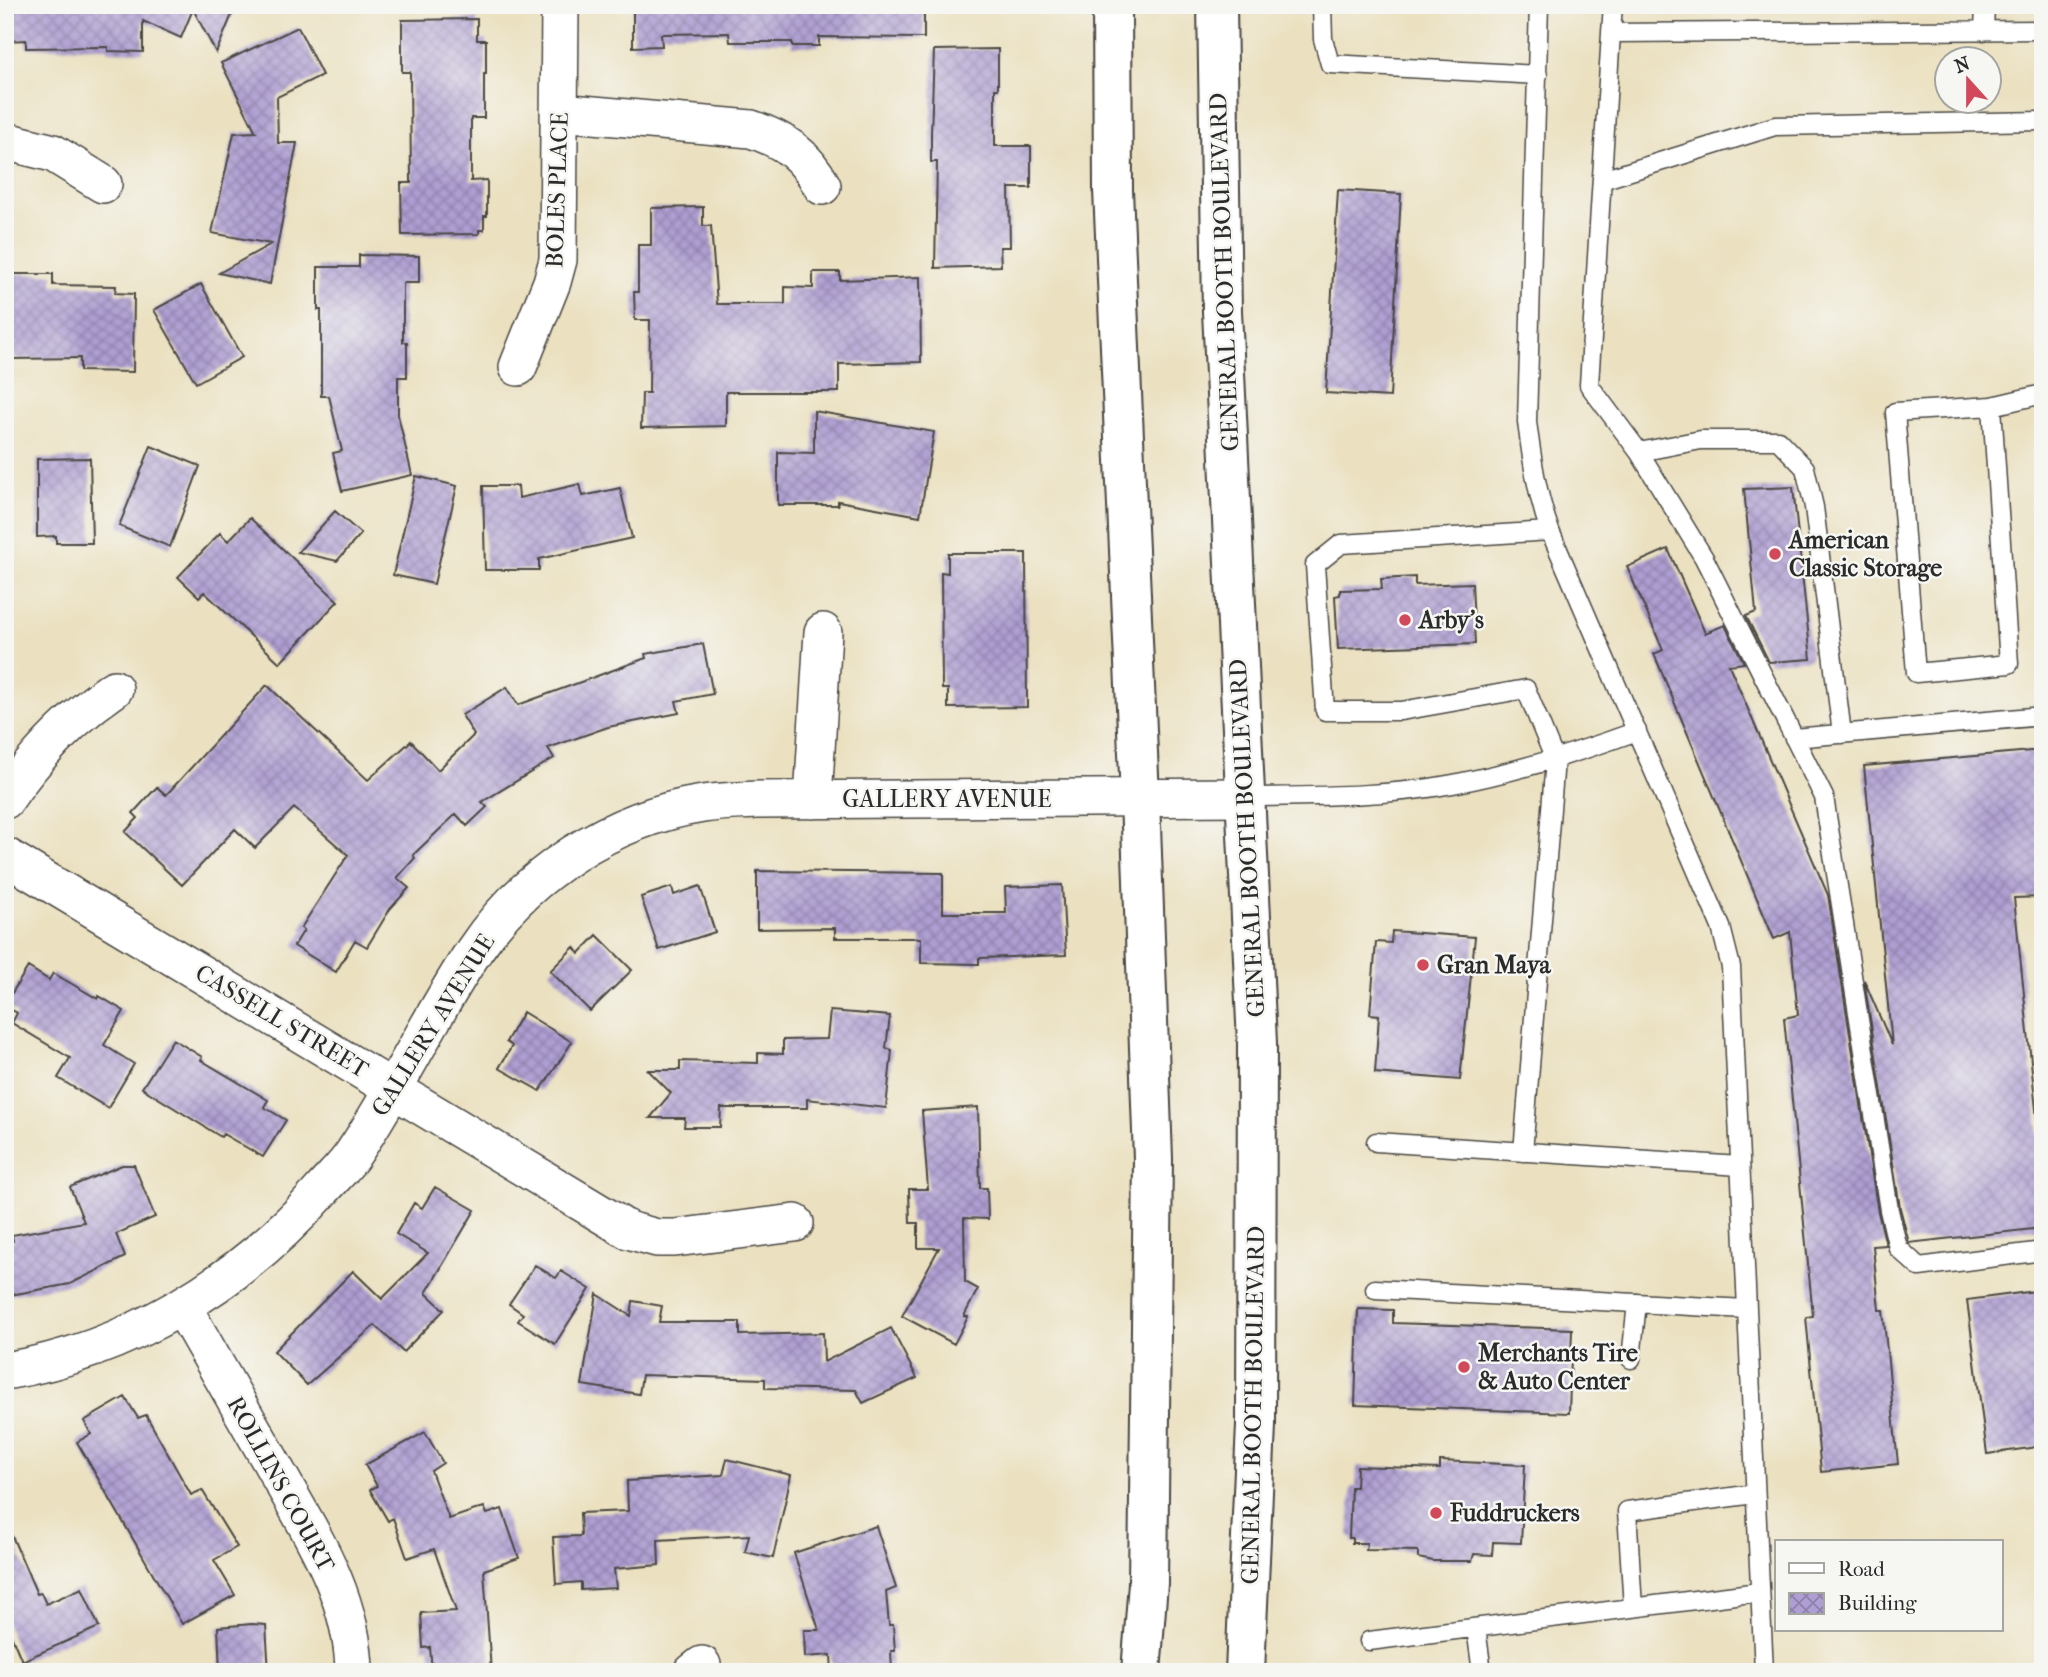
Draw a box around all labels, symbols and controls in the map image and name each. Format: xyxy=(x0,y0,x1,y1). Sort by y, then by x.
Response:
north arrow xyxy=(1932,46,2002,116)
text: N xyxy=(1952,52,1973,78)
street label: GENERAL BOOTH BOULEVARD xyxy=(1204,92,1244,452)
street label: BOLES PLACE xyxy=(540,112,574,268)
place label: American Classic Storage xyxy=(1787,526,1942,582)
marker: American Classic Storage xyxy=(1767,546,1783,562)
place label: Arby's xyxy=(1417,606,1484,634)
marker: Arby's xyxy=(1397,612,1413,628)
street label: GENERAL BOOTH BOULEVARD xyxy=(1224,658,1270,1018)
street label: GALLERY AVENUE xyxy=(842,785,1052,813)
street label: GALLERY AVENUE xyxy=(366,929,500,1121)
place label: Gran Maya xyxy=(1437,951,1552,979)
marker: Gran Maya xyxy=(1415,957,1431,973)
street label: CASSELL STREET xyxy=(191,958,374,1084)
street label: GENERAL BOOTH BOULEVARD xyxy=(1236,1225,1270,1585)
place label: Merchants Tire & Auto Center xyxy=(1478,1339,1638,1395)
marker: Merchants Tire & Auto Center xyxy=(1456,1359,1472,1375)
street label: ROLLINS COURT xyxy=(221,1392,341,1577)
place label: Fuddruckers xyxy=(1449,1499,1580,1527)
marker: Fuddruckers xyxy=(1428,1505,1444,1521)
legend xyxy=(1775,1540,2002,1632)
text: Road xyxy=(1838,1557,1885,1581)
text: Building xyxy=(1838,1591,1917,1615)

